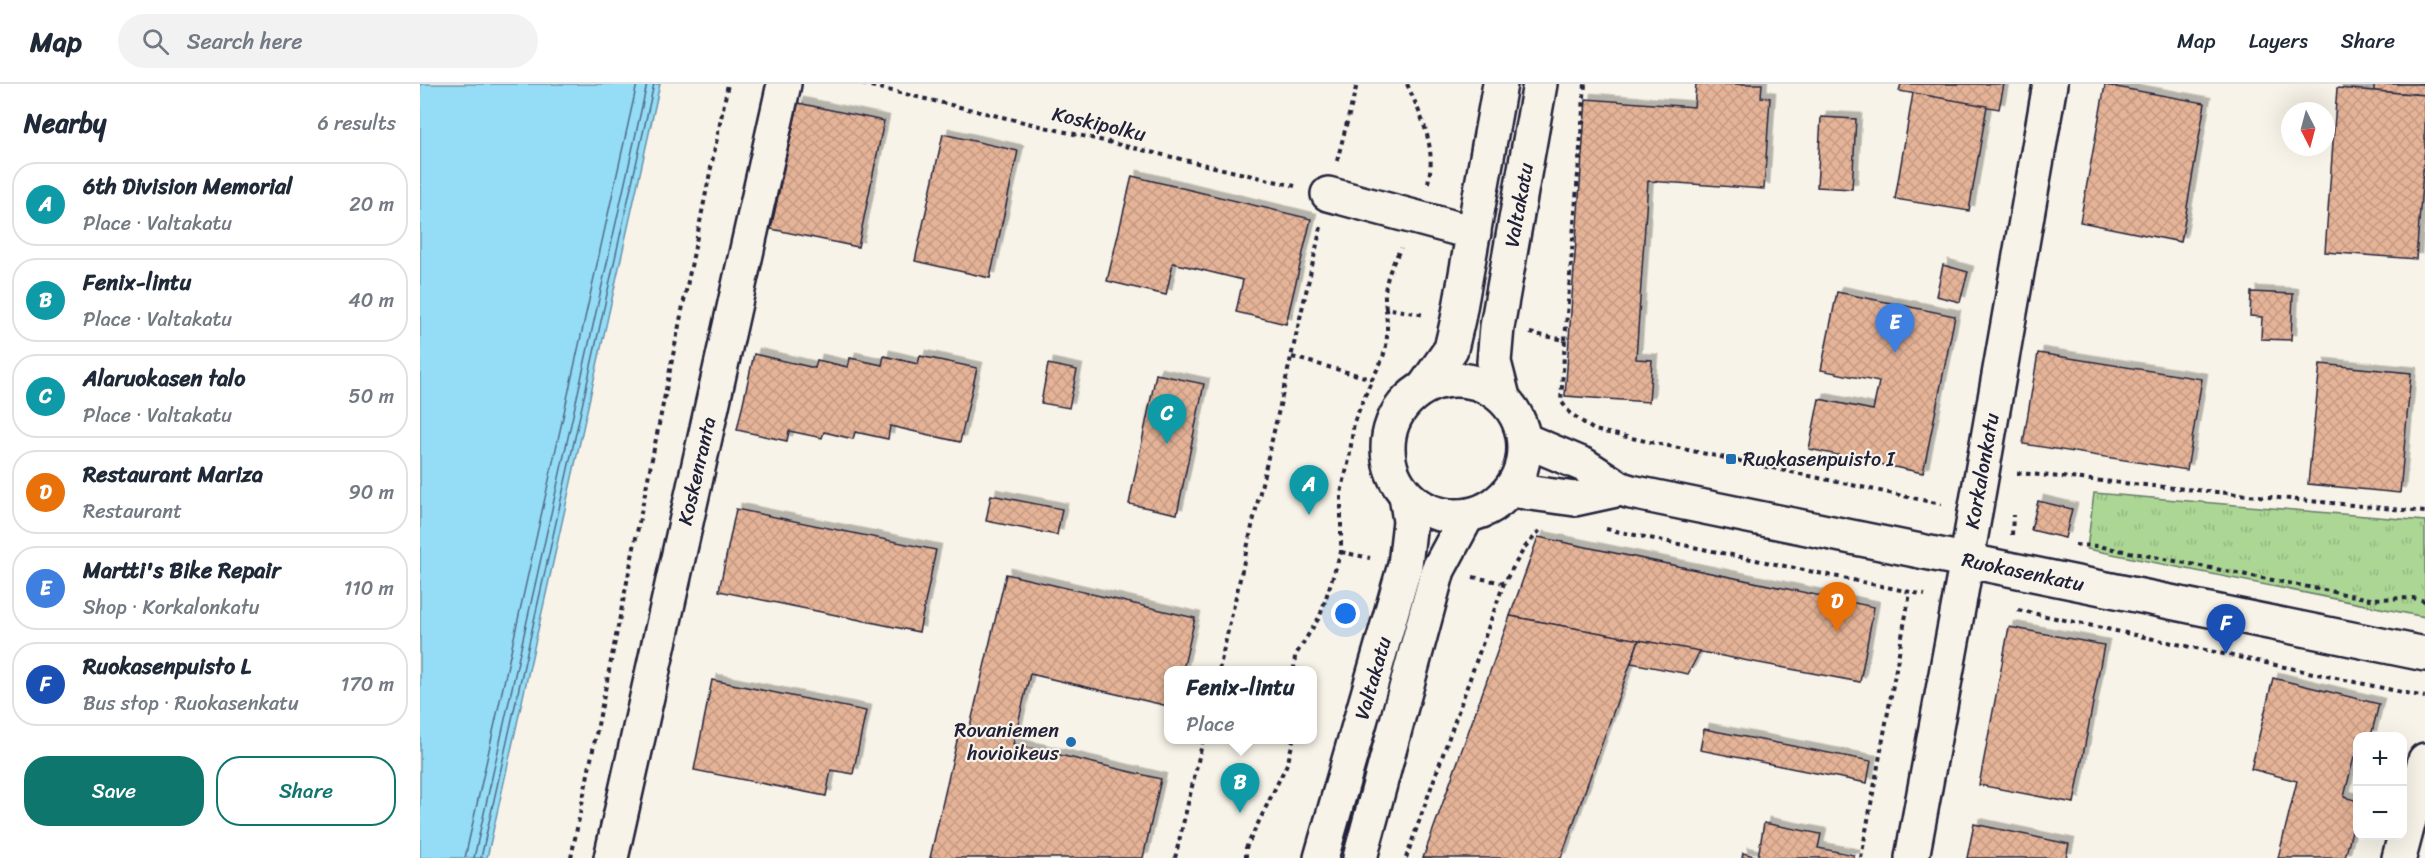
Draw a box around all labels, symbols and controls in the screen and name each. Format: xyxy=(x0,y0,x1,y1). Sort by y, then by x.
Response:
search box xyxy=(118,14,538,68)
text: Map xyxy=(30,17,82,66)
text: Search here xyxy=(187,22,303,61)
text: Map xyxy=(2177,22,2216,60)
text: Layers xyxy=(2249,22,2308,60)
text: Share xyxy=(2341,22,2395,60)
icon: search xyxy=(139,25,172,58)
street label: Koskipolku xyxy=(1049,96,1150,152)
text: Nearby xyxy=(24,100,106,146)
north arrow xyxy=(2281,102,2335,156)
text: 6 results xyxy=(317,106,396,141)
street label: Valtakatu xyxy=(1494,160,1544,250)
text: 6th Division Memorial xyxy=(83,167,292,206)
text: A xyxy=(39,187,52,222)
text: 20 m xyxy=(349,187,394,222)
text: Place · Valtakatu xyxy=(83,206,232,241)
text: Fenix-lintu xyxy=(83,263,191,302)
text: B xyxy=(39,283,52,318)
text: 40 m xyxy=(348,283,394,318)
text: Place · Valtakatu xyxy=(83,302,232,337)
pin: E xyxy=(1876,304,1914,353)
text: Alaruokasen talo xyxy=(83,359,246,398)
text: C xyxy=(39,379,52,414)
text: 50 m xyxy=(349,379,394,414)
pin: C xyxy=(1148,394,1186,444)
text: Place · Valtakatu xyxy=(83,398,232,433)
street label: Korkalonkatu xyxy=(1955,410,2009,532)
street label: Koskenranta xyxy=(668,413,726,529)
place label: Ruokasenpuisto I xyxy=(1743,442,1895,477)
marker: Ruokasenpuisto I xyxy=(1724,452,1738,466)
text: Restaurant Mariza xyxy=(83,455,263,494)
pin: A xyxy=(1290,466,1328,515)
text: D xyxy=(40,475,51,510)
text: 90 m xyxy=(349,475,394,510)
text: Restaurant xyxy=(83,494,182,529)
street label: Ruokasenkatu xyxy=(1959,542,2088,602)
text: Martti's Bike Repair xyxy=(83,551,280,590)
text: E xyxy=(40,571,51,606)
text: 110 m xyxy=(344,571,394,606)
pin: D xyxy=(1818,582,1856,632)
text: Shop · Korkalonkatu xyxy=(83,590,260,625)
your location xyxy=(1331,599,1360,628)
pin: F xyxy=(2206,604,2246,654)
street label: Valtakatu xyxy=(1344,632,1402,724)
text: Ruokasenpuisto L xyxy=(83,647,251,686)
popup xyxy=(1164,666,1317,744)
text: F xyxy=(40,667,51,702)
text: 170 m xyxy=(341,667,394,702)
text: Fenix-lintu xyxy=(1186,668,1295,707)
text: Bus stop · Ruokasenkatu xyxy=(83,686,299,721)
text: Place xyxy=(1186,707,1234,742)
place label: Rovaniemen hovioikeus xyxy=(954,713,1060,771)
map controls xyxy=(2353,732,2407,840)
button: + xyxy=(2353,732,2407,786)
marker: Rovaniemen hovioikeus xyxy=(1064,735,1078,749)
button: Save xyxy=(24,756,204,826)
button: Share xyxy=(216,756,396,826)
pin: B xyxy=(1220,764,1260,813)
button: − xyxy=(2353,786,2407,840)

